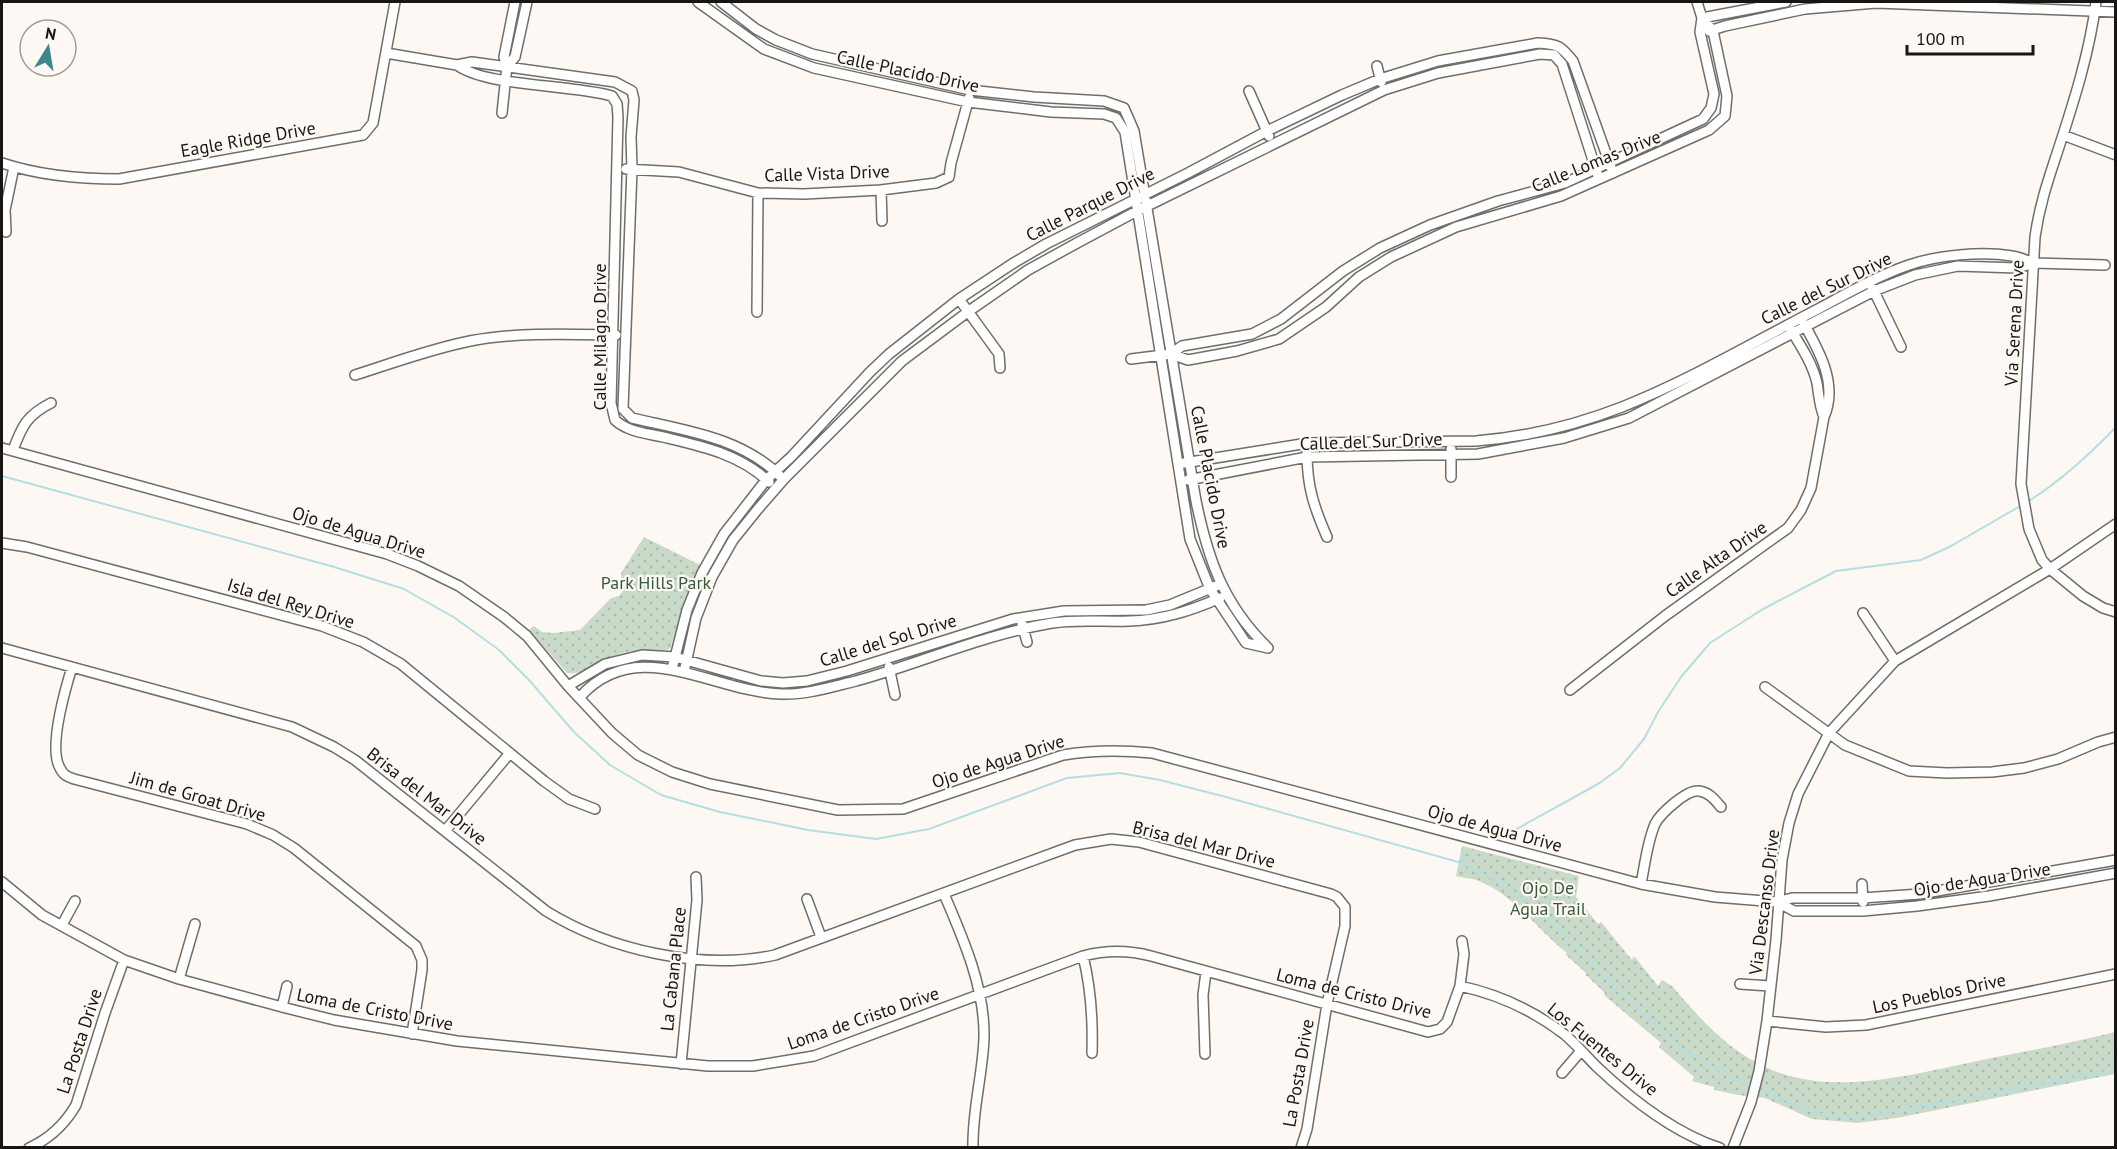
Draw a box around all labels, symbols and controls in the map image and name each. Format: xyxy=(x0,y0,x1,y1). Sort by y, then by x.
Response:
north arrow xyxy=(18,18,78,78)
scale bar xyxy=(1907,18,2033,56)
text: N xyxy=(44,22,58,44)
text: 100 m xyxy=(1916,27,1965,50)
street label: Calle Placido Drive xyxy=(835,45,981,97)
street label: Eagle Ridge Drive xyxy=(179,116,317,162)
street label: Calle Lomas Drive xyxy=(1528,125,1664,197)
street label: Calle Vista Drive xyxy=(764,159,890,187)
street label: Calle Parque Drive xyxy=(1022,162,1158,246)
street label: Calle del Sur Drive xyxy=(1757,246,1895,330)
street label: Via Serena Drive xyxy=(1999,259,2029,388)
street label: Calle Milagro Drive xyxy=(588,263,611,411)
street label: Calle Placido Drive xyxy=(1186,404,1236,550)
street label: Calle del Sur Drive xyxy=(1299,427,1443,455)
street label: Ojo de Agua Drive xyxy=(289,501,429,563)
street label: Calle Alta Drive xyxy=(1661,516,1771,602)
park label: Park Hills Park xyxy=(601,571,712,594)
street label: Isla del Rey Drive xyxy=(224,573,358,633)
street label: Calle del Sol Drive xyxy=(817,608,959,672)
street label: Ojo de Agua Drive xyxy=(929,729,1067,793)
street label: Brisa del Mar Drive xyxy=(362,742,492,850)
street label: Jim de Groat Drive xyxy=(127,765,268,826)
street label: Ojo de Agua Drive xyxy=(1425,799,1565,857)
street label: Brisa del Mar Drive xyxy=(1130,815,1278,873)
street label: Via Descanso Drive xyxy=(1744,828,1784,977)
street label: Ojo de Agua Drive xyxy=(1912,857,2052,901)
park label: Ojo De Agua Trail xyxy=(1510,876,1587,920)
street label: La Cabana Place xyxy=(655,906,691,1032)
street label: Loma de Cristo Drive xyxy=(1274,963,1434,1023)
street label: Los Pueblos Drive xyxy=(1870,968,2008,1018)
street label: Loma de Cristo Drive xyxy=(784,981,942,1055)
street label: Loma de Cristo Drive xyxy=(295,983,455,1035)
street label: La Posta Drive xyxy=(51,985,107,1097)
street label: Los Fuentes Drive xyxy=(1543,997,1663,1101)
street label: La Posta Drive xyxy=(1277,1017,1319,1129)

